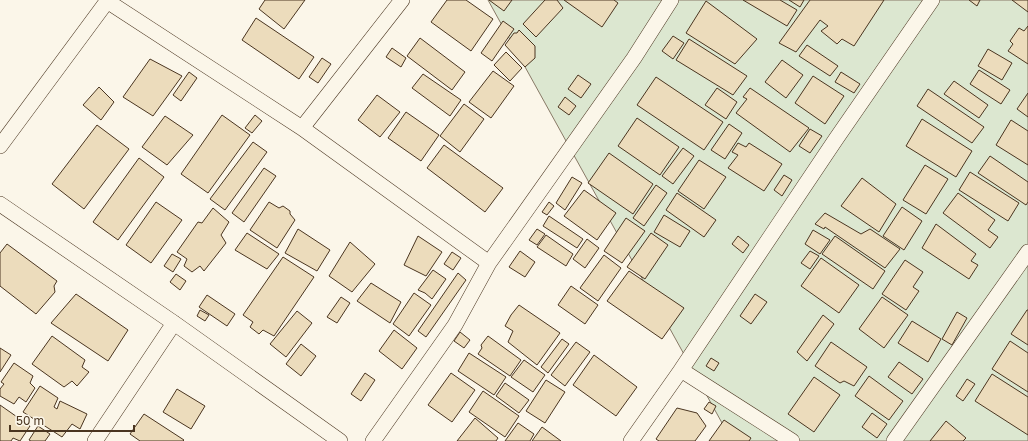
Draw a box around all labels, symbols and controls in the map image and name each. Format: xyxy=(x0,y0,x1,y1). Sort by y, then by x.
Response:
scale bar xyxy=(10,407,134,433)
text: 50 m xyxy=(16,413,44,428)

